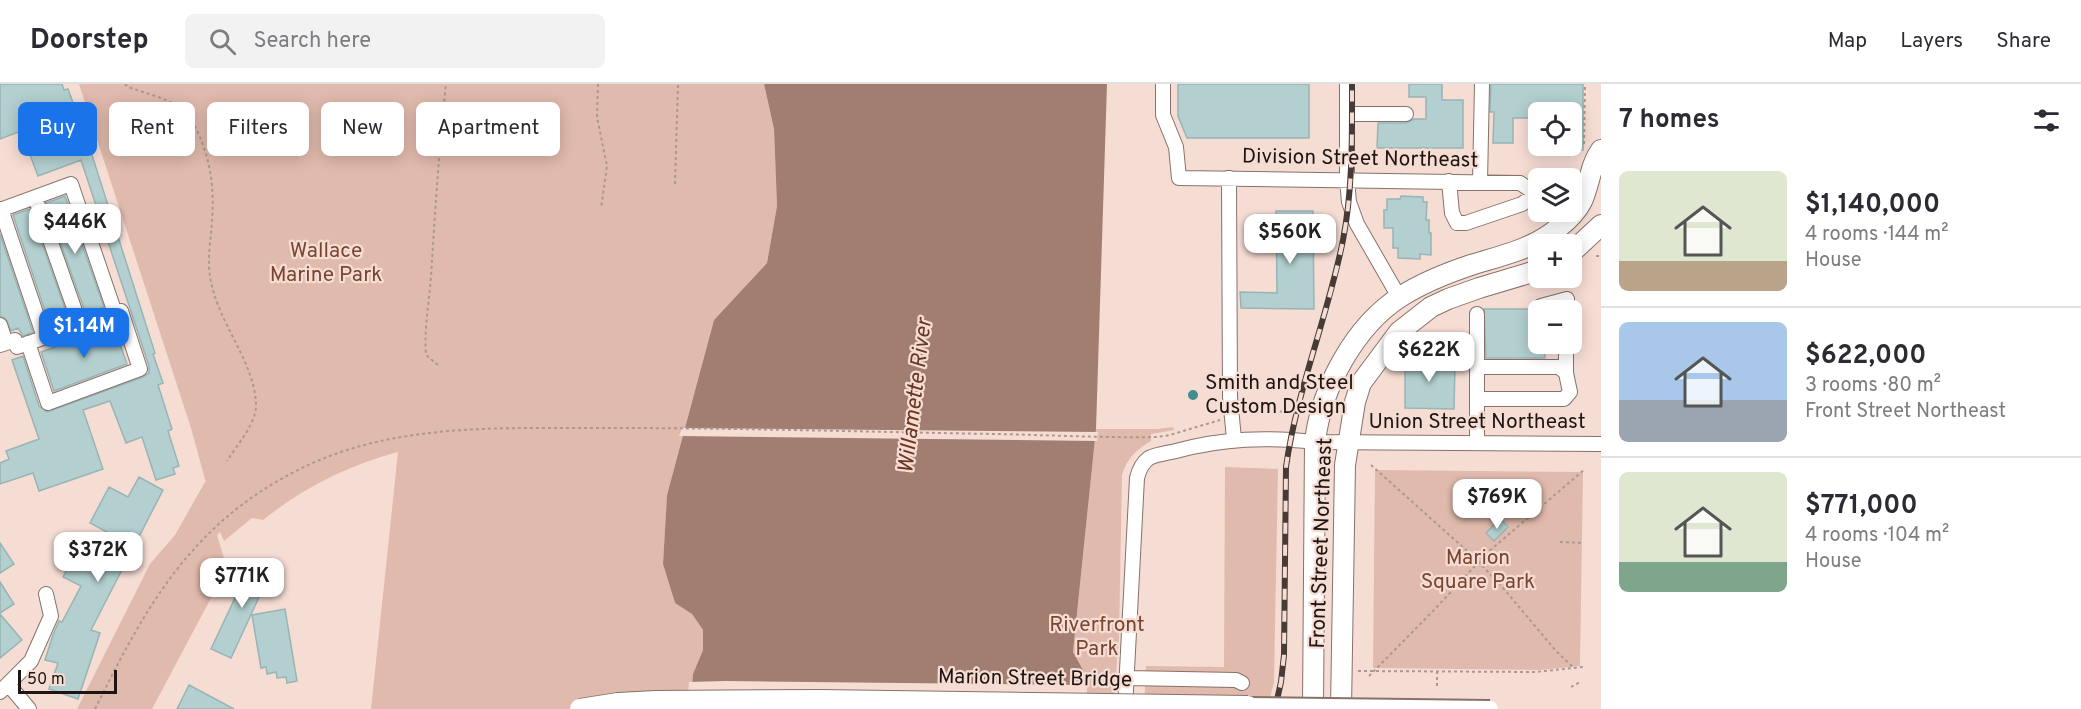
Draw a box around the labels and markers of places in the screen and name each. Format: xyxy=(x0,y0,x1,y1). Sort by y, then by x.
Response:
pin: $446K xyxy=(33,204,117,255)
pin: $560K xyxy=(1248,214,1332,265)
pin: $1.14M xyxy=(35,308,133,359)
pin: $622K xyxy=(1387,332,1471,383)
place label: Smith and Steel Custom Design xyxy=(1205,370,1354,421)
marker: Smith and Steel Custom Design xyxy=(1186,388,1200,402)
pin: $769K xyxy=(1455,479,1539,530)
pin: $372K xyxy=(56,532,140,583)
pin: $771K xyxy=(200,558,284,609)

